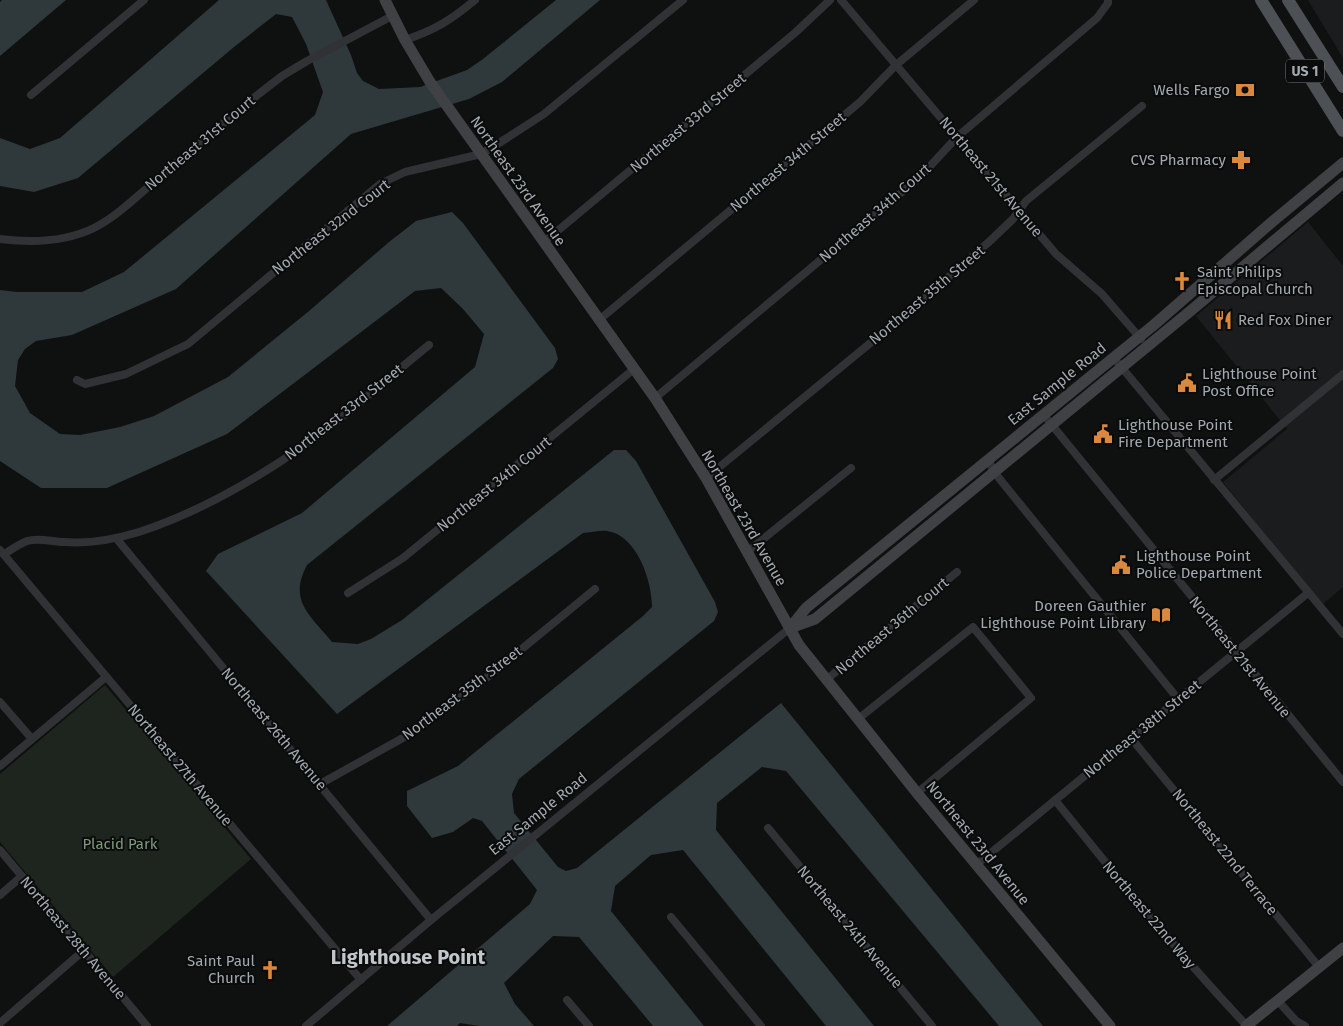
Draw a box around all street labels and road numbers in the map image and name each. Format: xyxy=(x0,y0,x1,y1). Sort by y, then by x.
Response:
road number: US 1 xyxy=(1286,59,1324,82)
street label: Northeast 33rd Street xyxy=(627,69,750,177)
street label: Northeast 31st Court xyxy=(141,91,259,194)
street label: Northeast 34th Street xyxy=(726,108,850,216)
street label: Northeast 23rd Avenue xyxy=(466,113,570,249)
street label: Northeast 21st Avenue xyxy=(936,113,1046,241)
street label: Northeast 34th Court xyxy=(816,159,935,266)
street label: Northeast 32nd Court xyxy=(268,175,394,279)
street label: Northeast 35th Street xyxy=(866,241,989,349)
street label: East Sample Road xyxy=(1004,339,1110,429)
street label: Northeast 33rd Street xyxy=(281,360,407,464)
street label: Northeast 34th Court xyxy=(433,432,555,536)
street label: Northeast 23rd Avenue xyxy=(698,447,790,589)
street label: Northeast 36th Court xyxy=(832,573,953,678)
street label: Northeast 21st Avenue xyxy=(1185,593,1295,721)
street label: Northeast 35th Street xyxy=(399,642,526,744)
street label: Northeast 26th Avenue xyxy=(217,664,331,794)
street label: Northeast 38th Street xyxy=(1080,676,1205,782)
street label: Northeast 27th Avenue xyxy=(124,700,236,830)
street label: East Sample Road xyxy=(485,769,591,859)
street label: Northeast 23rd Avenue xyxy=(922,777,1034,909)
street label: Northeast 22nd Terrace xyxy=(1168,785,1282,919)
street label: Northeast 22nd Way xyxy=(1099,857,1200,973)
street label: Northeast 24th Avenue xyxy=(793,862,907,992)
street label: Northeast 28th Avenue xyxy=(16,873,130,1003)

